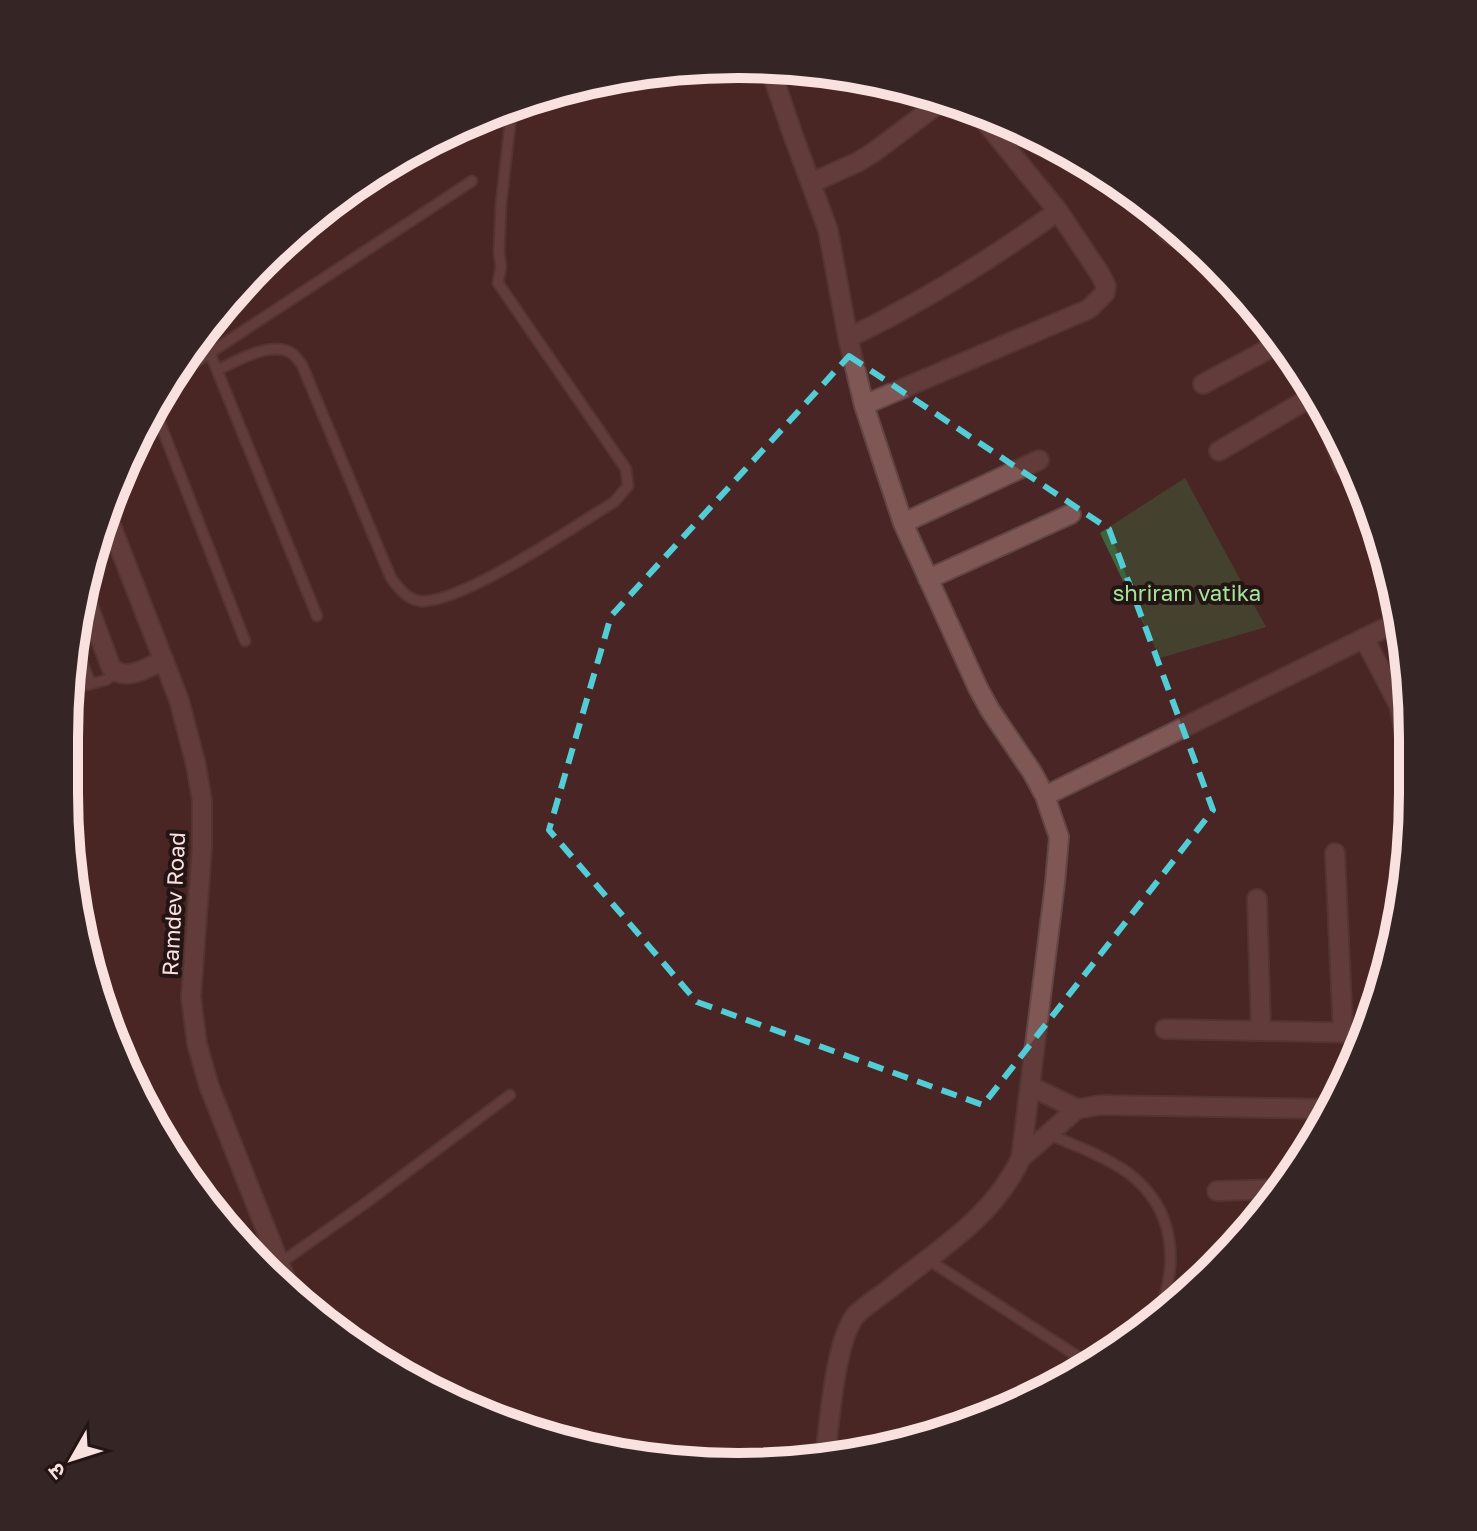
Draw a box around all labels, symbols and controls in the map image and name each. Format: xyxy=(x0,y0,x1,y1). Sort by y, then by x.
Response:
park label: shriram vatika xyxy=(1113,579,1261,606)
street label: Ramdev Road xyxy=(156,831,190,977)
north arrow xyxy=(32,1419,112,1499)
text: उ xyxy=(41,1458,71,1485)

